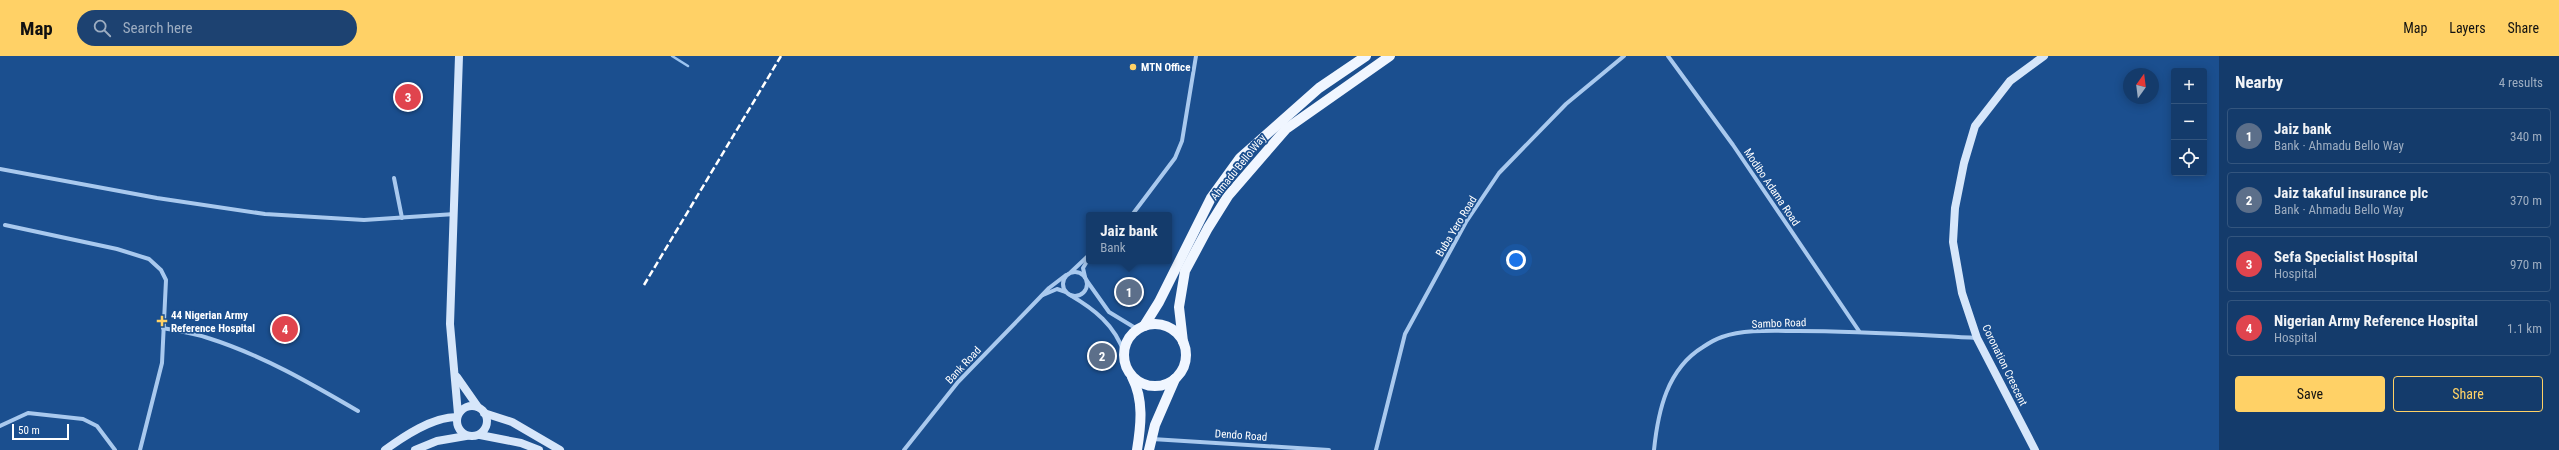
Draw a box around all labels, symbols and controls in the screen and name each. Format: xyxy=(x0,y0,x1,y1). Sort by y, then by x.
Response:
search box xyxy=(77,10,357,46)
text: Map xyxy=(20,17,53,40)
icon: search xyxy=(91,17,113,39)
text: Search here xyxy=(123,19,193,37)
text: Map xyxy=(2403,20,2427,36)
text: Layers xyxy=(2449,20,2486,36)
text: Share xyxy=(2508,20,2539,36)
place label: MTN Office xyxy=(1141,61,1190,74)
marker: MTN Office xyxy=(1128,62,1138,72)
north arrow xyxy=(2123,68,2159,104)
map controls xyxy=(2171,68,2207,176)
button: + xyxy=(2171,68,2207,104)
text: Nearby xyxy=(2235,72,2283,92)
text: 4 results xyxy=(2499,75,2543,90)
pin: 3 xyxy=(395,82,421,112)
button: − xyxy=(2171,104,2207,140)
text: Jaiz bank xyxy=(2274,120,2332,138)
text: 1 xyxy=(2246,129,2252,144)
text: 340 m xyxy=(2510,129,2542,144)
street label: Ahmadu Bello Way xyxy=(1208,132,1269,203)
text: Bank · Ahmadu Bello Way xyxy=(2274,138,2404,153)
button: locate xyxy=(2171,140,2207,176)
street label: Modibo Adama Road xyxy=(1741,146,1802,228)
text: Jaiz takaful insurance plc xyxy=(2274,184,2428,202)
text: 2 xyxy=(2246,193,2252,208)
text: 370 m xyxy=(2510,193,2542,208)
street label: Buba Yero Road xyxy=(1433,194,1480,259)
text: Bank · Ahmadu Bello Way xyxy=(2274,202,2404,217)
popup xyxy=(1086,212,1172,264)
text: Jaiz bank xyxy=(1100,222,1158,240)
text: Bank xyxy=(1100,240,1126,255)
text: Sefa Specialist Hospital xyxy=(2274,248,2418,266)
your location xyxy=(1506,250,1526,270)
text: 3 xyxy=(2246,257,2252,272)
text: 970 m xyxy=(2510,257,2542,272)
text: Hospital xyxy=(2274,266,2317,281)
pin: 1 xyxy=(1116,277,1142,307)
place label: 44 Nigerian Army Reference Hospital xyxy=(171,309,255,335)
text: Nigerian Army Reference Hospital xyxy=(2274,312,2478,330)
pin: 4 xyxy=(272,314,298,344)
marker: 44 Nigerian Army Reference Hospital xyxy=(156,315,168,327)
street label: Sambo Road xyxy=(1751,316,1807,331)
text: 4 xyxy=(2246,321,2252,336)
text: 1.1 km xyxy=(2507,321,2542,336)
street label: Coronation Crescent xyxy=(1979,322,2030,408)
text: Hospital xyxy=(2274,330,2317,345)
pin: 2 xyxy=(1089,341,1115,371)
street label: Bank Road xyxy=(943,344,984,387)
button: Save xyxy=(2235,376,2385,412)
button: Share xyxy=(2393,376,2543,412)
scale bar xyxy=(12,422,69,441)
text: 50 m xyxy=(18,424,40,437)
street label: Dendo Road xyxy=(1214,427,1268,444)

